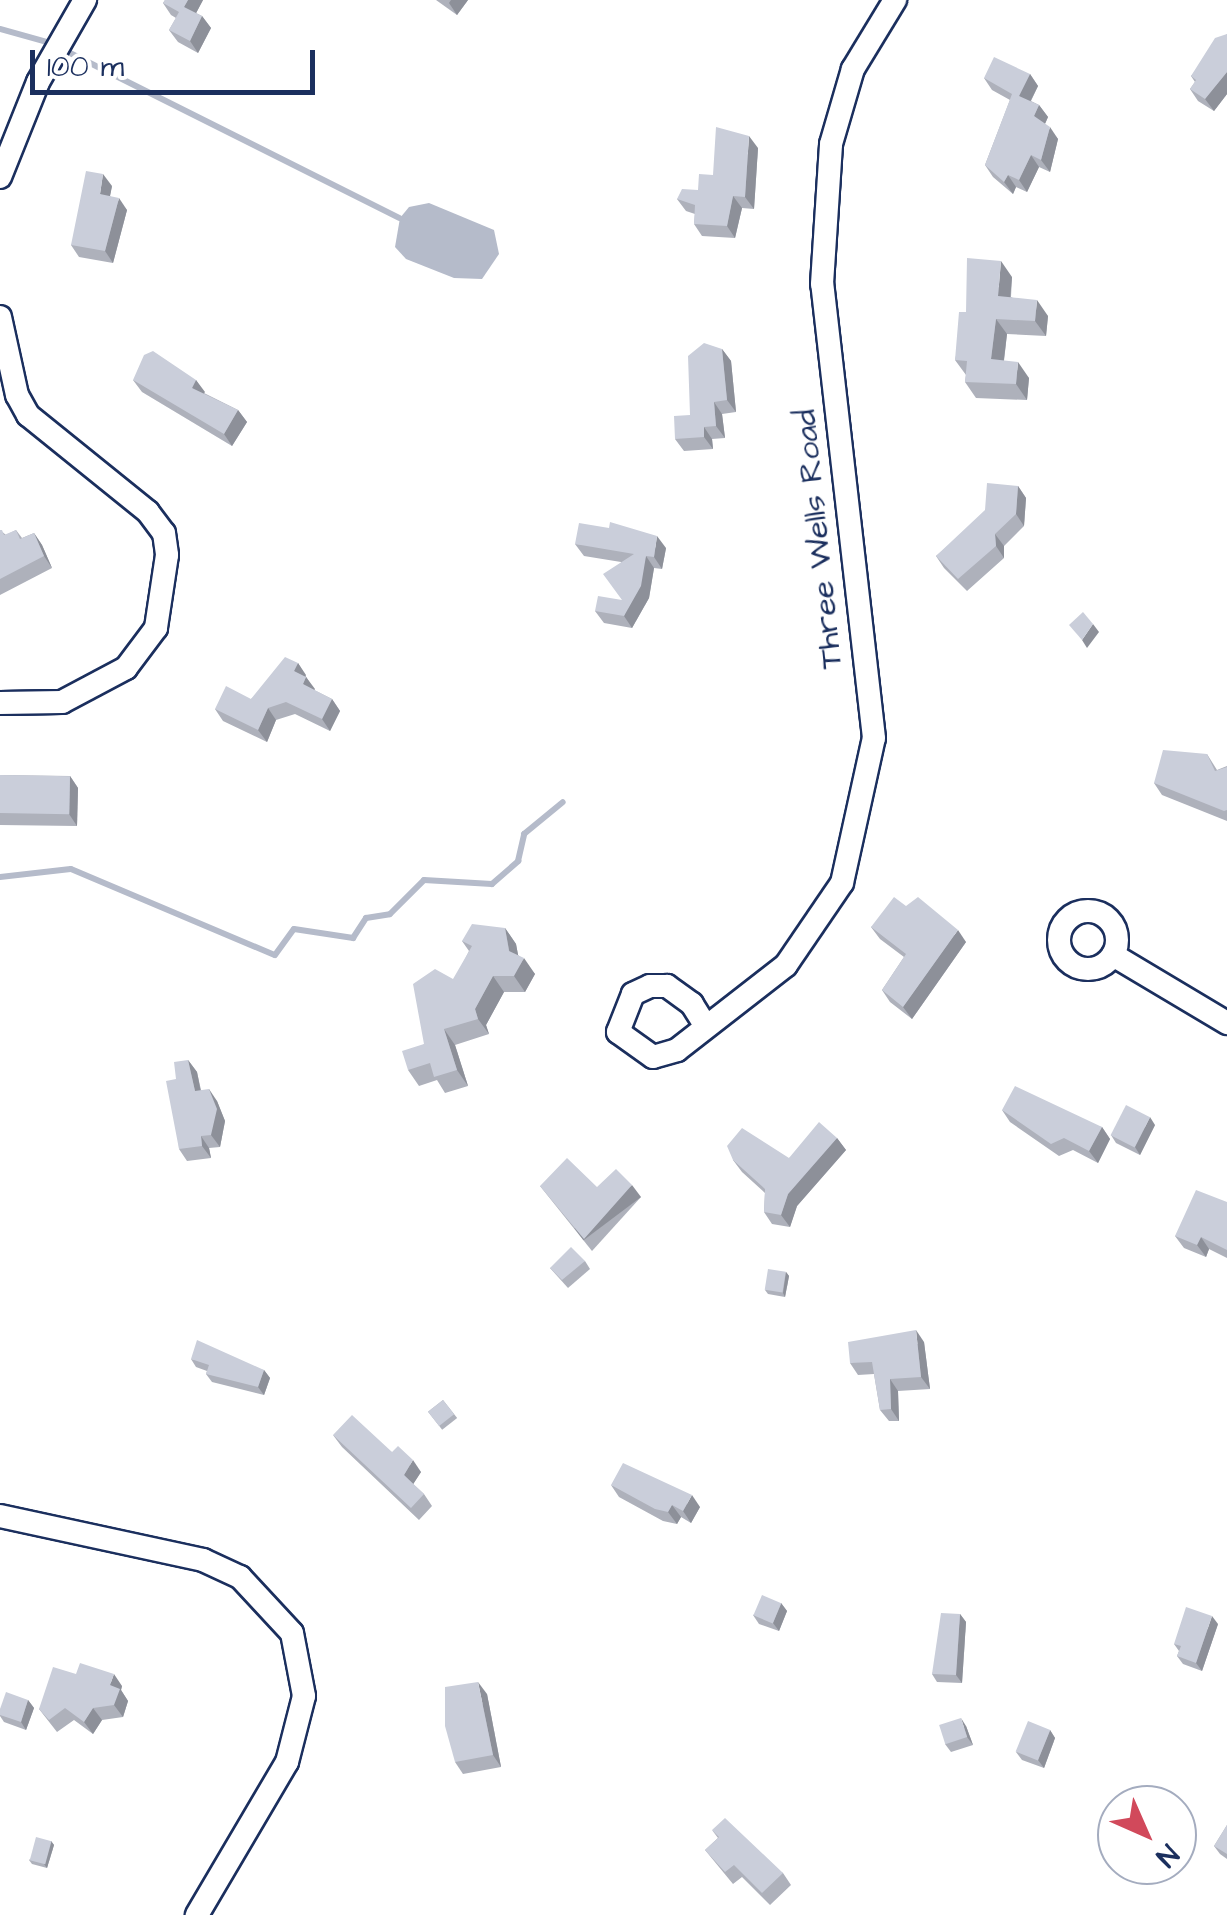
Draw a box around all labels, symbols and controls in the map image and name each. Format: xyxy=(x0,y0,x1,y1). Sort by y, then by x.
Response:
scale bar xyxy=(35,30,320,92)
text: 100 m xyxy=(47,46,124,88)
street label: Three Wells Road xyxy=(786,407,852,671)
north arrow xyxy=(1097,1785,1197,1885)
text: N xyxy=(1147,1835,1187,1875)

